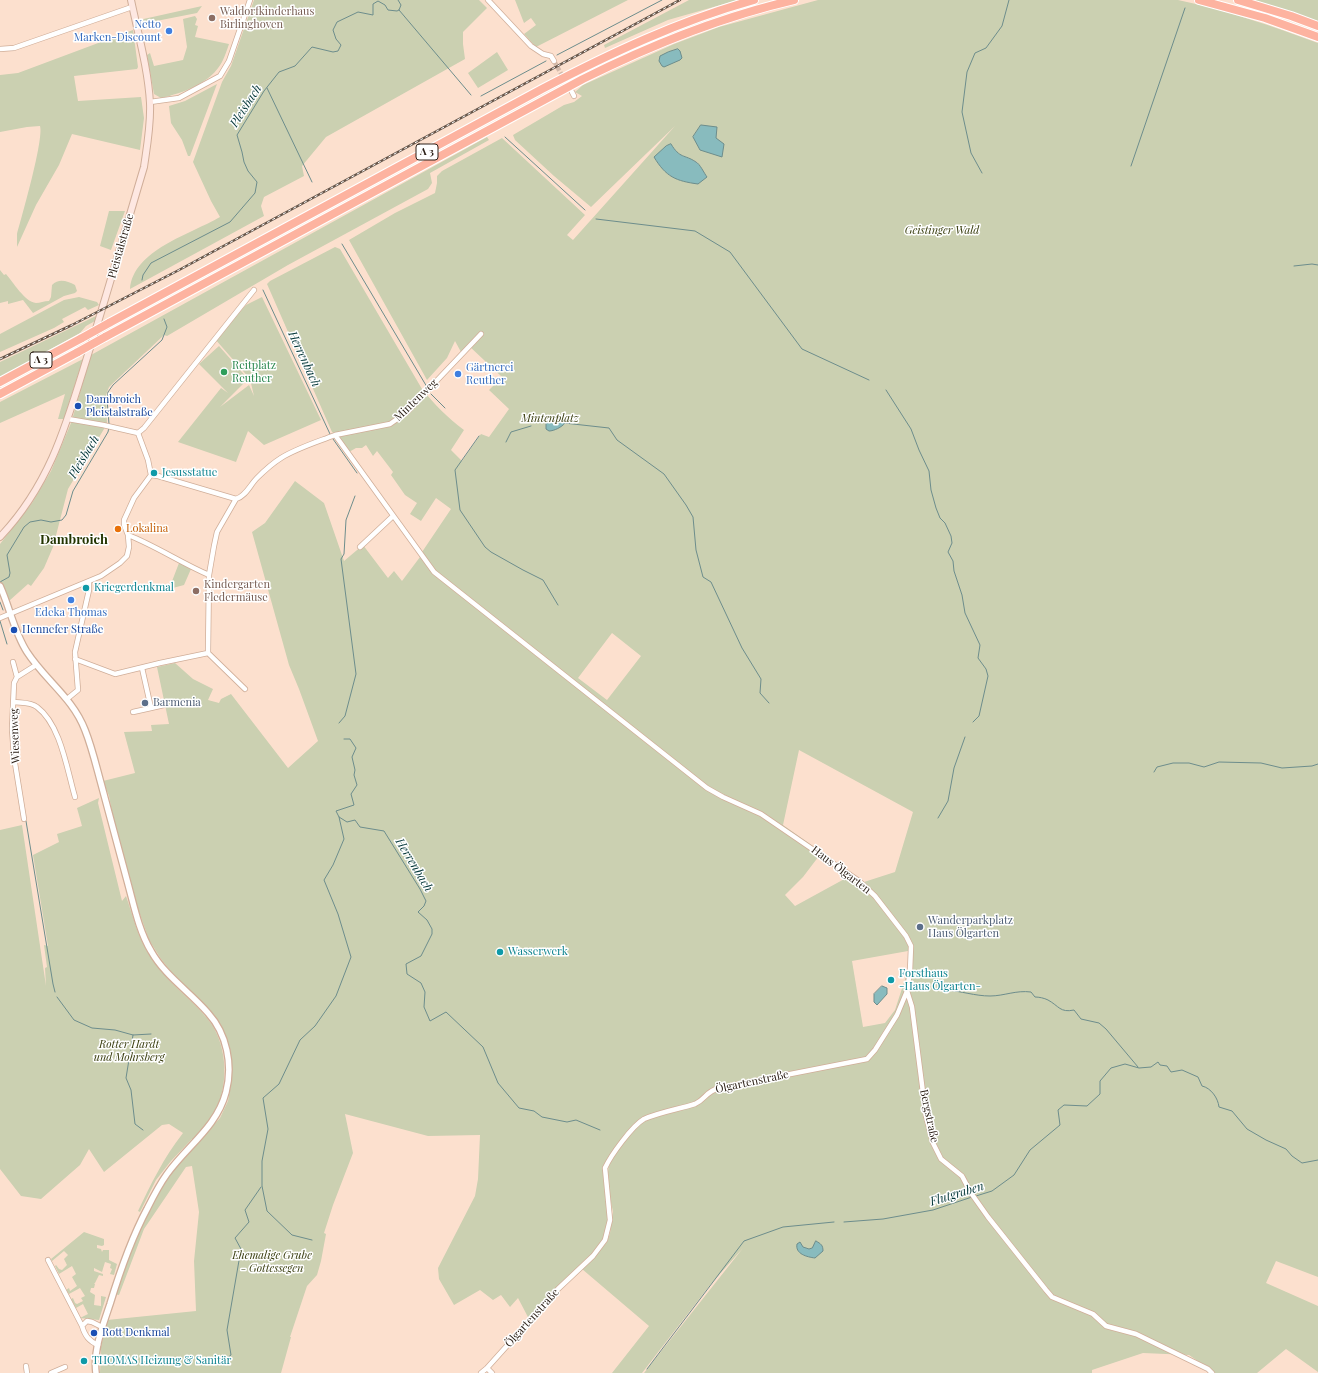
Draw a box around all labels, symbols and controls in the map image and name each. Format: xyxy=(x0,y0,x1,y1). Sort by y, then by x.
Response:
place label: Waldorfkinderhaus Birlinghoven xyxy=(220,5,314,31)
marker: Waldorfkinderhaus Birlinghoven xyxy=(207,13,217,23)
place label: Netto Marken-Discount xyxy=(74,18,161,44)
marker: Netto Marken-Discount xyxy=(164,26,174,36)
water label: Pleisbach xyxy=(227,82,265,130)
road number: A 3 xyxy=(416,144,438,160)
street label: Pleistalstraße xyxy=(105,212,137,280)
park label: Geistinger Wald xyxy=(905,224,979,238)
water label: Herrenbach xyxy=(285,329,323,389)
road number: A 3 xyxy=(30,352,52,368)
place label: Reitplatz Reuther xyxy=(232,359,276,385)
place label: Gärtnerei Reuther xyxy=(466,361,514,387)
marker: Reitplatz Reuther xyxy=(219,367,229,377)
marker: Gärtnerei Reuther xyxy=(453,369,463,379)
street label: Mintenweg xyxy=(392,376,440,424)
place label: Dambroich Pleistalstraße xyxy=(86,393,153,419)
marker: Dambroich Pleistalstraße xyxy=(73,401,83,411)
park label: Mintenplatz xyxy=(521,412,579,426)
water label: Pleisbach xyxy=(66,433,102,481)
place label: Jesusstatue xyxy=(162,466,217,480)
marker: Jesusstatue xyxy=(149,468,159,478)
place label: Lokalina xyxy=(126,522,168,536)
marker: Lokalina xyxy=(113,524,123,534)
district label: Dambroich xyxy=(40,532,108,548)
place label: Kindergarten Fledermäuse xyxy=(204,578,270,604)
place label: Kriegerdenkmal xyxy=(94,581,174,595)
marker: Kriegerdenkmal xyxy=(81,583,91,593)
marker: Kindergarten Fledermäuse xyxy=(191,586,201,596)
marker: Edeka Thomas xyxy=(66,595,76,605)
place label: Edeka Thomas xyxy=(35,606,107,620)
place label: Hennefer Straße xyxy=(22,623,103,637)
marker: Hennefer Straße xyxy=(9,625,19,635)
place label: Barmenia xyxy=(153,696,201,710)
marker: Barmenia xyxy=(140,698,150,708)
street label: Wiesenweg xyxy=(7,708,23,764)
water label: Herrenbach xyxy=(392,836,436,894)
street label: Haus Ölgarten xyxy=(809,843,873,897)
place label: Wanderparkplatz Haus Ölgarten xyxy=(928,914,1013,940)
marker: Wanderparkplatz Haus Ölgarten xyxy=(915,922,925,932)
place label: Wasserwerk xyxy=(508,945,568,959)
marker: Wasserwerk xyxy=(495,947,505,957)
place label: Forsthaus -Haus Ölgarten- xyxy=(899,967,981,993)
marker: Forsthaus -Haus Ölgarten- xyxy=(886,975,896,985)
park label: Rotter Hardt und Mohrsberg xyxy=(94,1038,164,1064)
street label: Ölgartenstraße xyxy=(714,1068,790,1096)
street label: Bergstraße xyxy=(917,1088,941,1144)
water label: Flutgraben xyxy=(928,1179,986,1209)
park label: Ehemalige Grube - Gottessegen xyxy=(232,1249,312,1275)
street label: Ölgartenstraße xyxy=(502,1286,562,1350)
place label: Rott Denkmal xyxy=(102,1326,170,1340)
marker: Rott Denkmal xyxy=(89,1328,99,1338)
place label: THOMAS Heizung & Sanitär xyxy=(92,1354,231,1368)
marker: THOMAS Heizung & Sanitär xyxy=(79,1356,89,1366)

